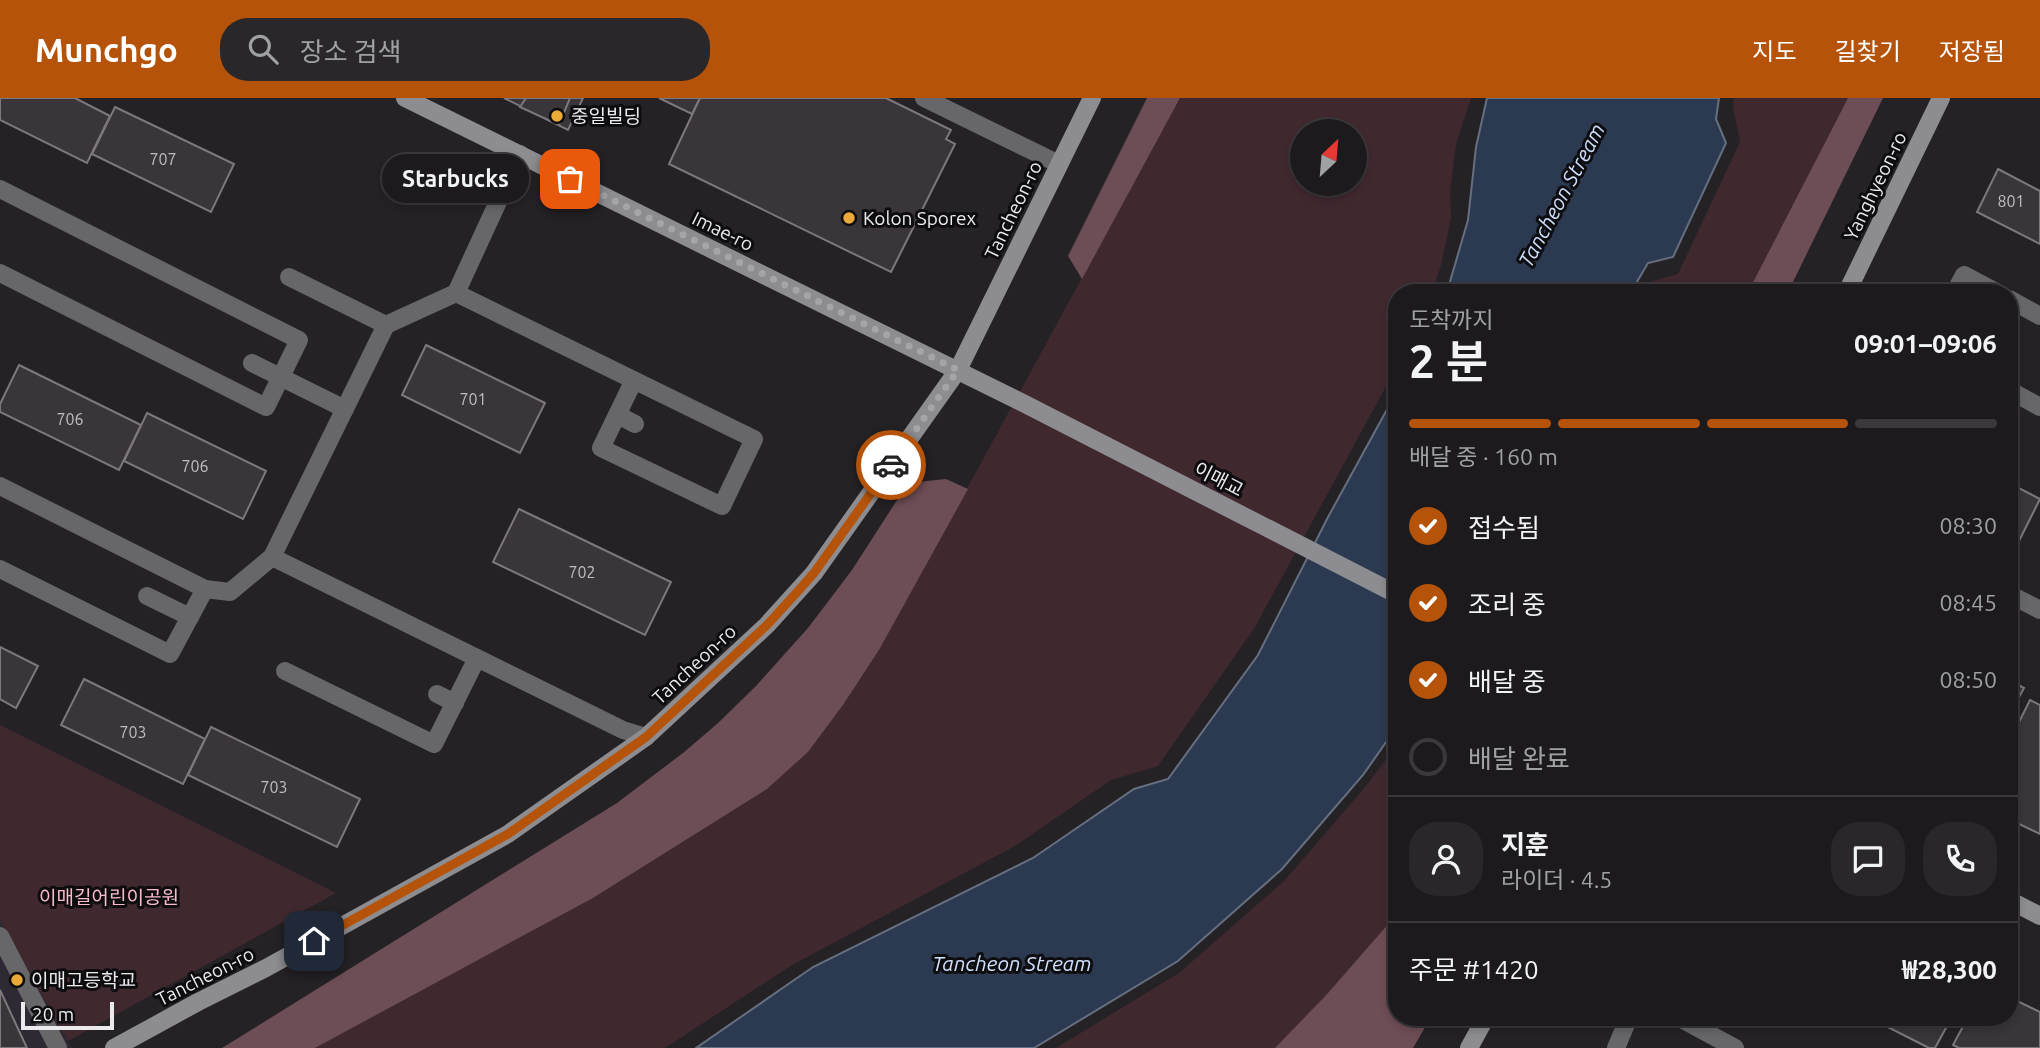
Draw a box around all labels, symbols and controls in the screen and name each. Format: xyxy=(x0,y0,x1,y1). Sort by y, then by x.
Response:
search box xyxy=(220,18,710,81)
icon: search xyxy=(244,30,282,68)
text: Munchgo xyxy=(35,31,178,68)
text: 장소 검색 xyxy=(300,37,401,66)
text: 지도 xyxy=(1752,38,1797,65)
text: 길찾기 xyxy=(1835,38,1901,65)
text: 저장됨 xyxy=(1939,38,2005,65)
place label: 중일빌딩 xyxy=(571,105,641,127)
marker: 중일빌딩 xyxy=(549,108,565,124)
north arrow xyxy=(1290,119,1367,196)
map controls xyxy=(1290,119,1367,196)
water label: Tancheon Stream xyxy=(1513,119,1609,271)
street label: Yanghyeon-ro xyxy=(1839,128,1911,244)
pin xyxy=(540,149,600,209)
house number: 707 xyxy=(149,150,177,168)
callout: Starbucks xyxy=(381,154,528,204)
street label: Tancheon-ro xyxy=(980,157,1046,263)
icon: bag xyxy=(551,160,589,198)
text: Starbucks xyxy=(402,166,509,191)
house number: 801 xyxy=(1997,192,2025,210)
street label: Imae-ro xyxy=(689,207,757,255)
place label: Kolon Sporex xyxy=(863,207,977,229)
marker: Kolon Sporex xyxy=(841,210,857,226)
text: 도착까지 xyxy=(1409,307,1494,332)
text: 09:01–09:06 xyxy=(1854,329,1997,358)
text: 2 분 xyxy=(1409,335,1488,387)
house number: 701 xyxy=(459,390,487,408)
house number: 706 xyxy=(56,410,84,428)
courier xyxy=(856,430,926,500)
text: 배달 중 · 160 m xyxy=(1409,444,1558,469)
icon: car xyxy=(872,446,910,484)
house number: 706 xyxy=(181,457,209,475)
street label: 이매교 xyxy=(1191,457,1247,501)
icon: check xyxy=(1409,507,1447,545)
text: 접수됨 xyxy=(1468,513,1540,542)
text: 08:30 xyxy=(1939,513,1997,538)
house number: 702 xyxy=(568,563,596,581)
icon: check xyxy=(1409,584,1447,622)
text: 조리 중 xyxy=(1468,590,1546,619)
text: 08:45 xyxy=(1939,590,1997,615)
street label: Tancheon-ro xyxy=(648,620,740,708)
icon: check xyxy=(1409,661,1447,699)
text: 배달 중 xyxy=(1468,667,1546,696)
text: 08:50 xyxy=(1939,667,1997,692)
house number: 703 xyxy=(119,723,147,741)
text: 배달 완료 xyxy=(1468,744,1570,773)
house number: 703 xyxy=(260,778,288,796)
button: person xyxy=(1409,822,1483,896)
button: chat xyxy=(1831,822,1905,896)
button: phone xyxy=(1923,822,1997,896)
text: 지훈 xyxy=(1501,830,1549,859)
text: 라이더 · 4.5 xyxy=(1501,867,1612,892)
park label: 이매길어린이공원 xyxy=(39,886,179,908)
pin xyxy=(284,911,344,971)
icon: home xyxy=(295,922,333,960)
street label: Tancheon-ro xyxy=(153,942,257,1010)
water label: Tancheon Stream xyxy=(932,951,1092,975)
text: 주문 #1420 xyxy=(1409,955,1539,984)
text: ₩28,300 xyxy=(1902,955,1997,984)
place label: 이매고등학교 xyxy=(31,969,136,991)
marker: 이매고등학교 xyxy=(9,972,25,988)
scale bar xyxy=(21,999,114,1031)
text: 20 m xyxy=(32,1003,74,1025)

